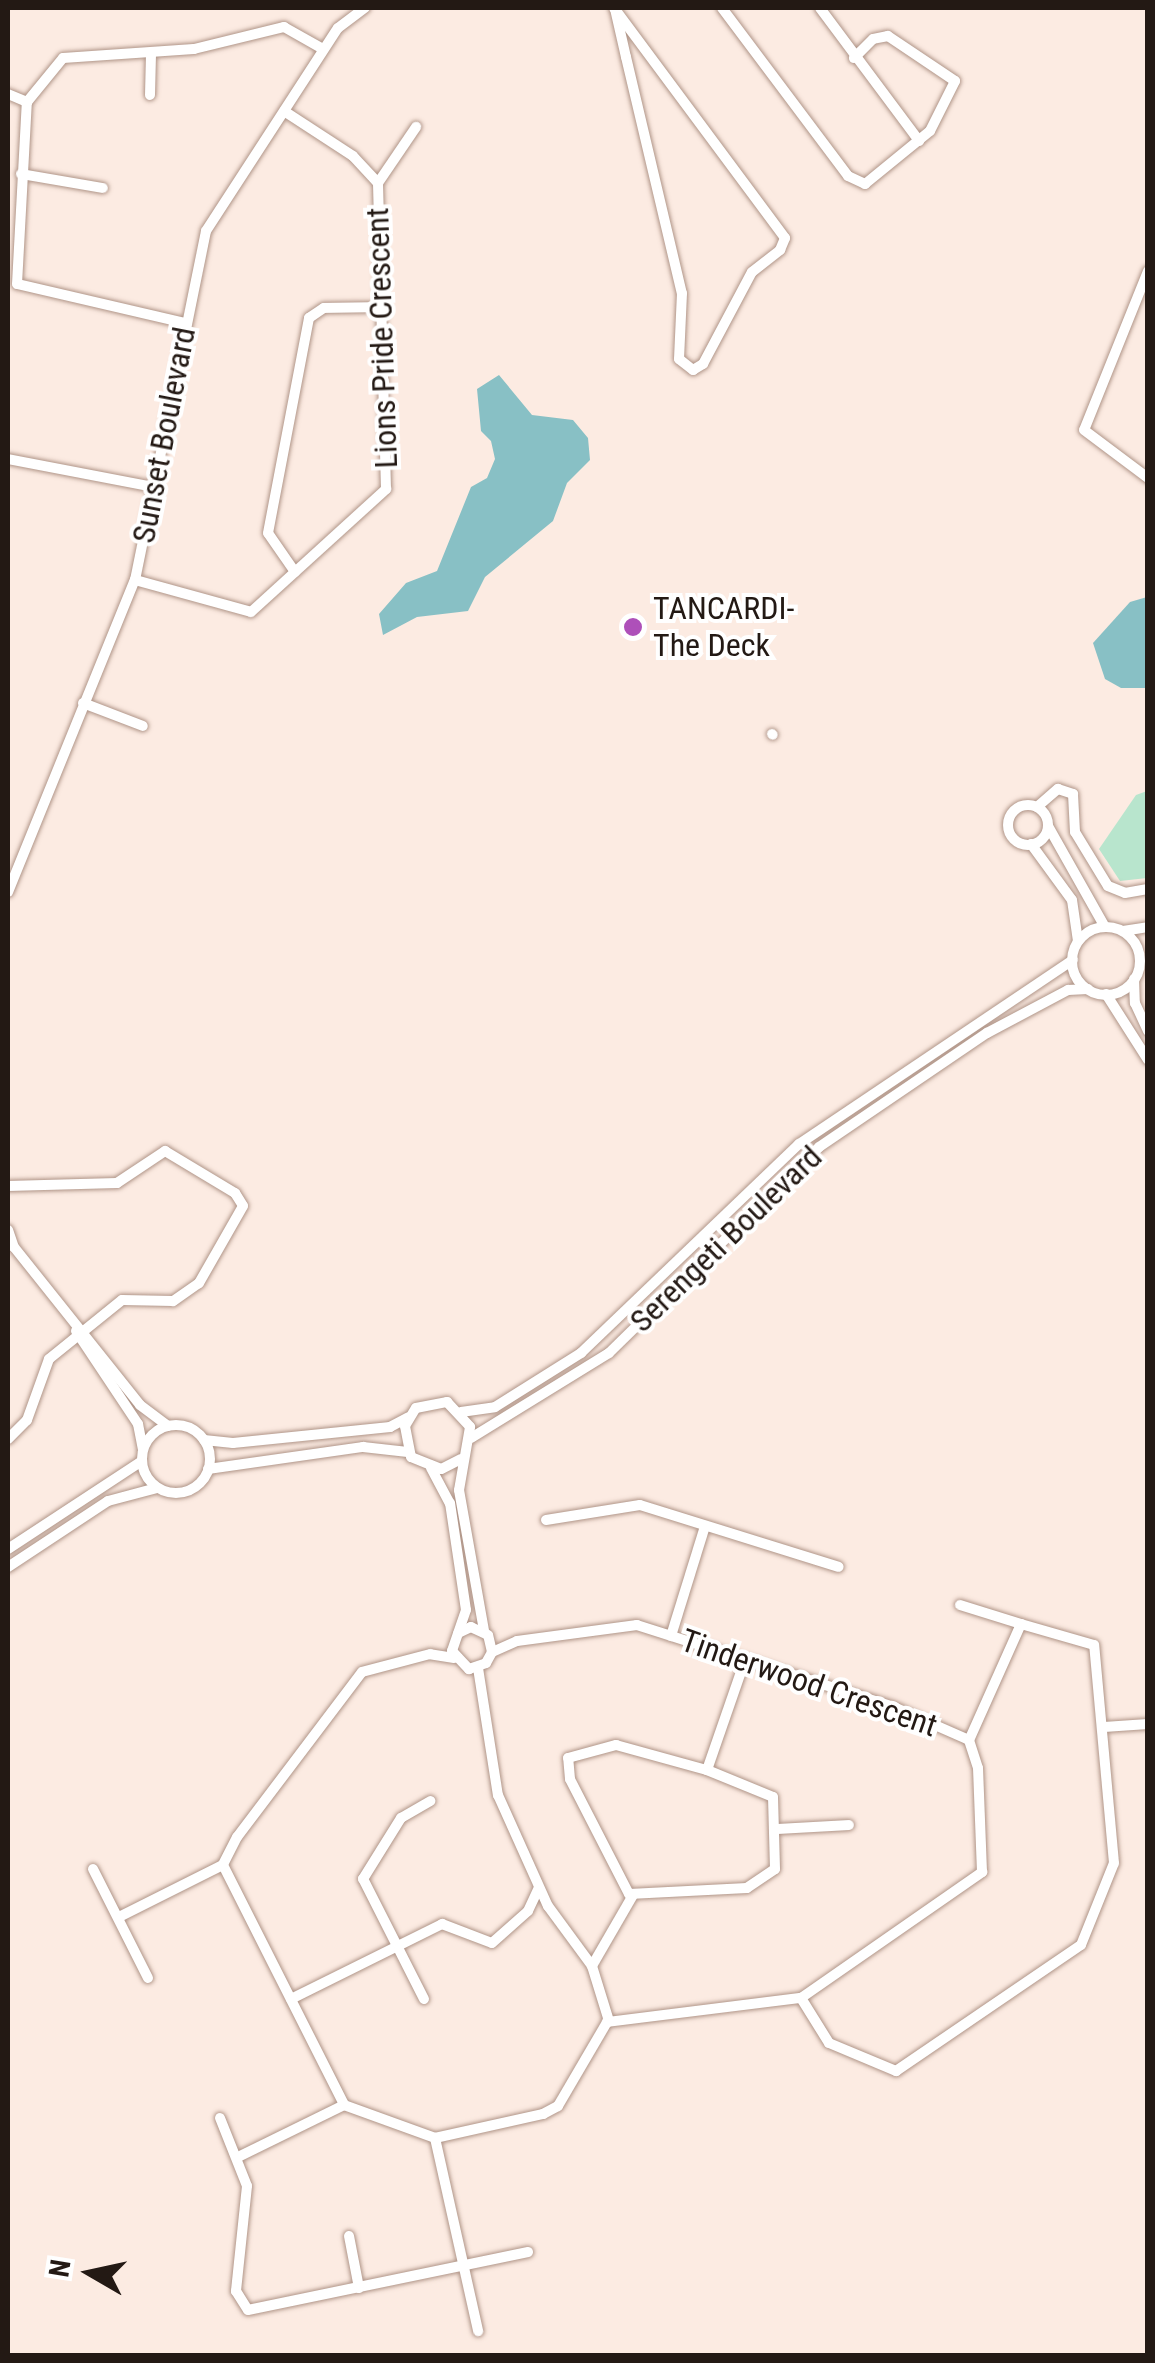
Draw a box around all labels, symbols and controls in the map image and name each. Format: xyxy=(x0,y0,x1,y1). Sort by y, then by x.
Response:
street label: Lions Pride Crescent xyxy=(358,207,406,469)
street label: Sunset Boulevard xyxy=(124,324,204,546)
place label: TANCARDI- The Deck xyxy=(653,590,794,665)
marker: TANCARDI- The Deck xyxy=(622,616,644,638)
street label: Serengeti Boulevard xyxy=(622,1138,830,1340)
street label: Tinderwood Crescent xyxy=(676,1621,942,1745)
north arrow xyxy=(40,2223,140,2323)
text: N xyxy=(42,2257,78,2279)

